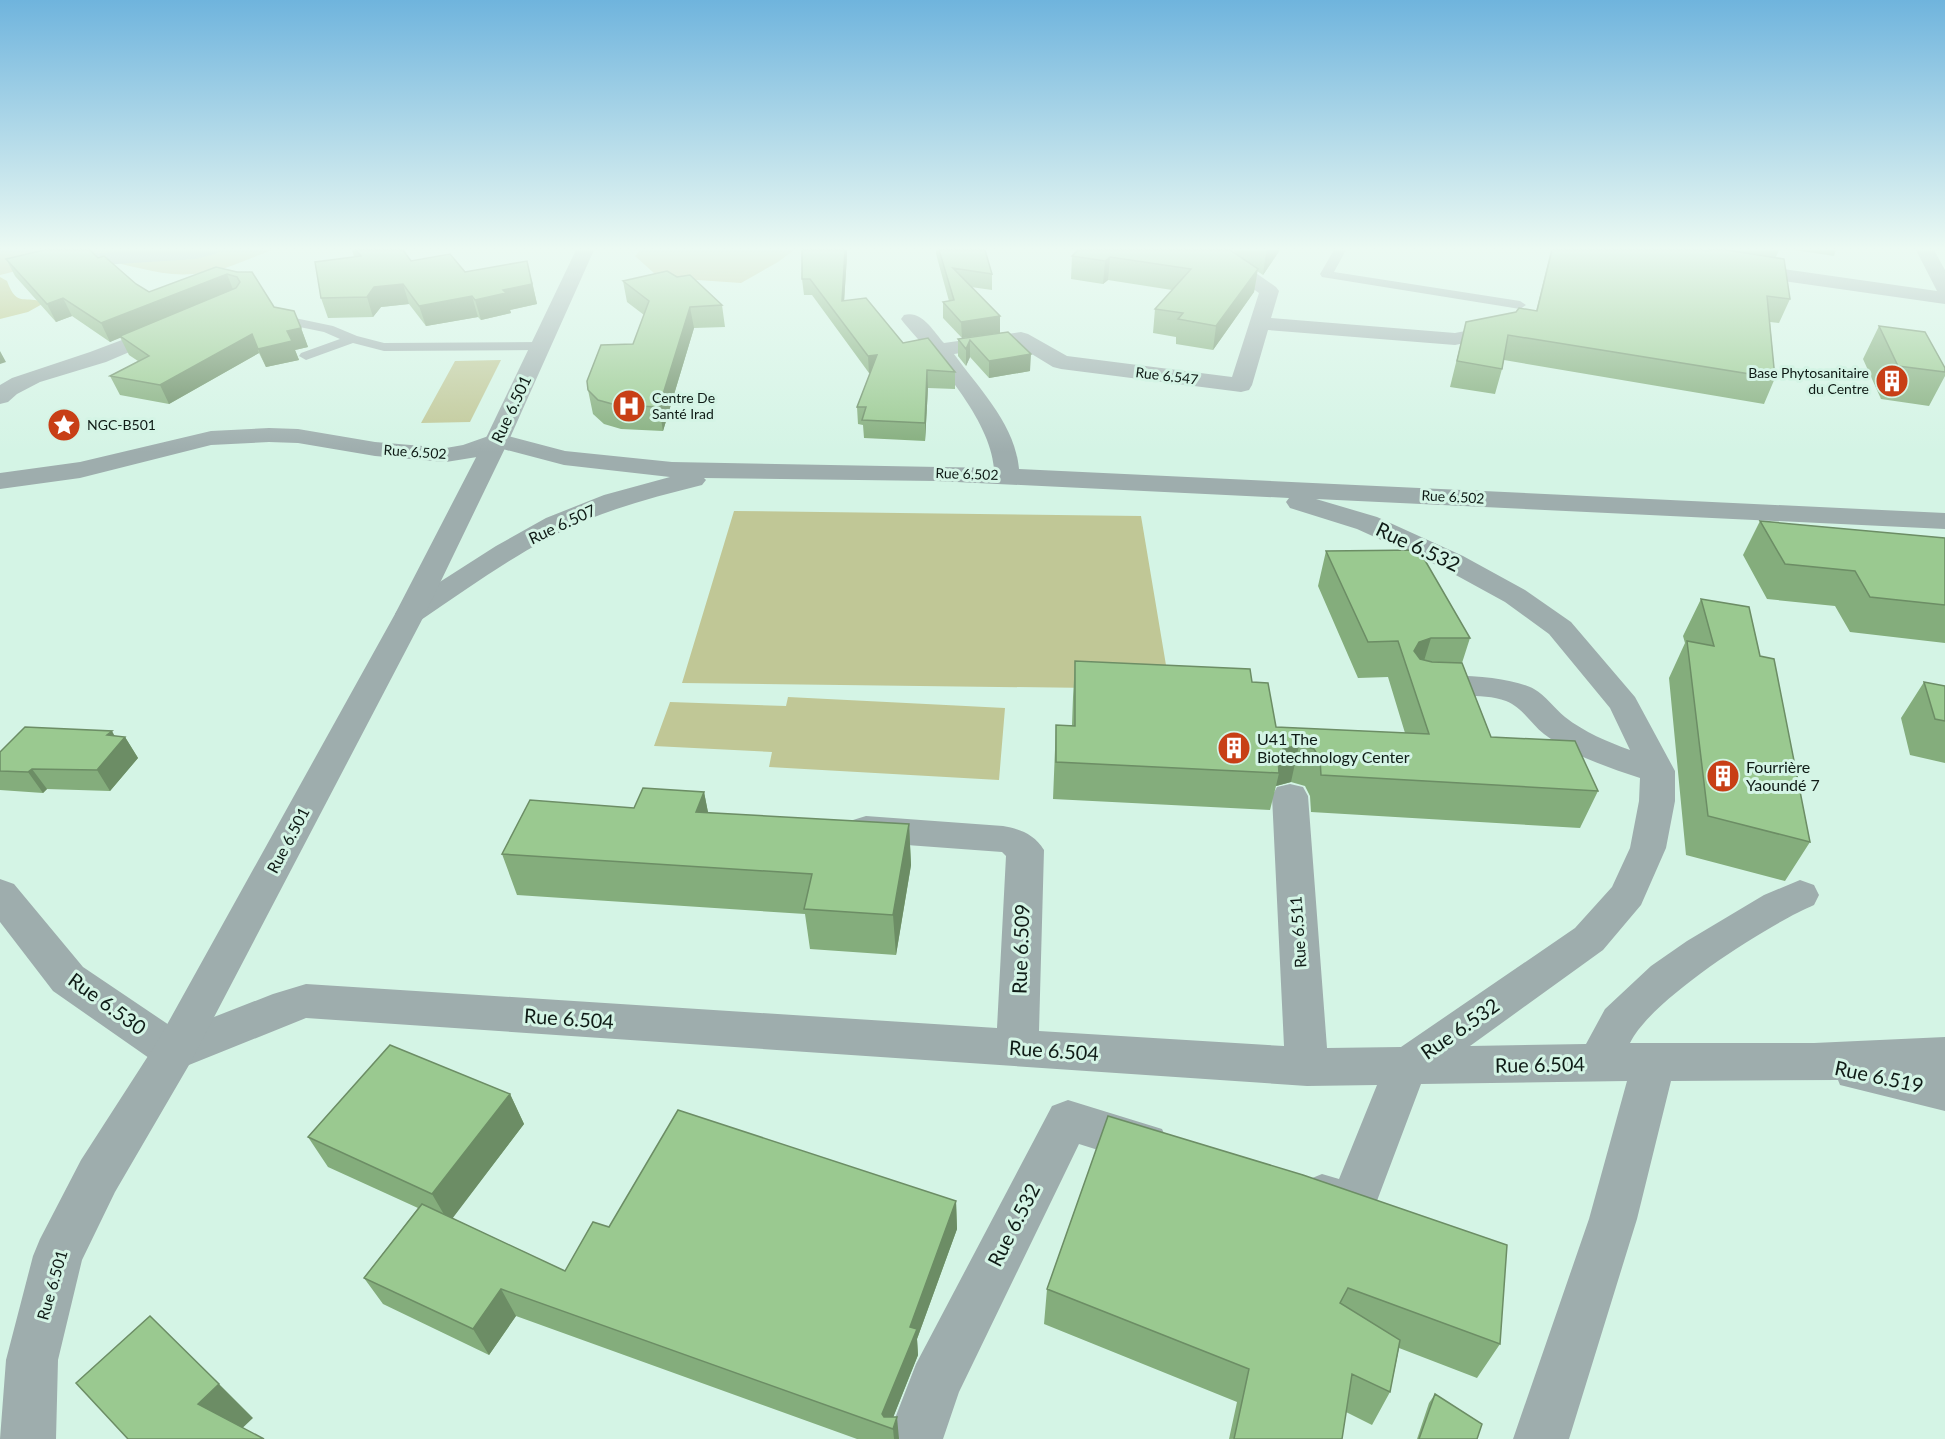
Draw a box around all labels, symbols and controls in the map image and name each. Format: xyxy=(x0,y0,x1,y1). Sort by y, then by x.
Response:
street label: Rue 6.547 xyxy=(1135,363,1199,388)
building icon: Base Phytosanitaire du Centre xyxy=(1874,363,1910,399)
place label: Base Phytosanitaire du Centre xyxy=(1748,364,1869,397)
street label: Rue 6.501 xyxy=(487,372,534,445)
hospital icon: Centre De Santé Irad xyxy=(611,388,647,424)
place label: Centre De Santé Irad xyxy=(652,389,715,422)
place icon: NGC-B501 xyxy=(46,407,82,443)
place label: NGC-B501 xyxy=(87,416,156,433)
street label: Rue 6.502 xyxy=(383,441,447,462)
street label: Rue 6.502 xyxy=(935,464,999,483)
street label: Rue 6.502 xyxy=(1421,486,1485,507)
street label: Rue 6.507 xyxy=(525,500,598,547)
street label: Rue 6.532 xyxy=(1373,516,1464,576)
place label: U41 The Biotechnology Center xyxy=(1257,729,1410,766)
building icon: U41 The Biotechnology Center xyxy=(1216,730,1252,766)
place label: Fourrière Yaoundé 7 xyxy=(1746,757,1820,794)
building icon: Fourrière Yaoundé 7 xyxy=(1705,758,1741,794)
street label: Rue 6.501 xyxy=(262,803,313,876)
street label: Rue 6.511 xyxy=(1286,895,1309,969)
street label: Rue 6.509 xyxy=(1006,904,1034,994)
street label: Rue 6.530 xyxy=(64,967,151,1039)
street label: Rue 6.532 xyxy=(1416,993,1503,1064)
street label: Rue 6.504 xyxy=(523,1003,615,1033)
street label: Rue 6.504 xyxy=(1008,1035,1100,1065)
street label: Rue 6.504 xyxy=(1495,1051,1586,1077)
street label: Rue 6.519 xyxy=(1833,1055,1926,1097)
street label: Rue 6.532 xyxy=(982,1179,1044,1270)
street label: Rue 6.501 xyxy=(32,1248,71,1322)

